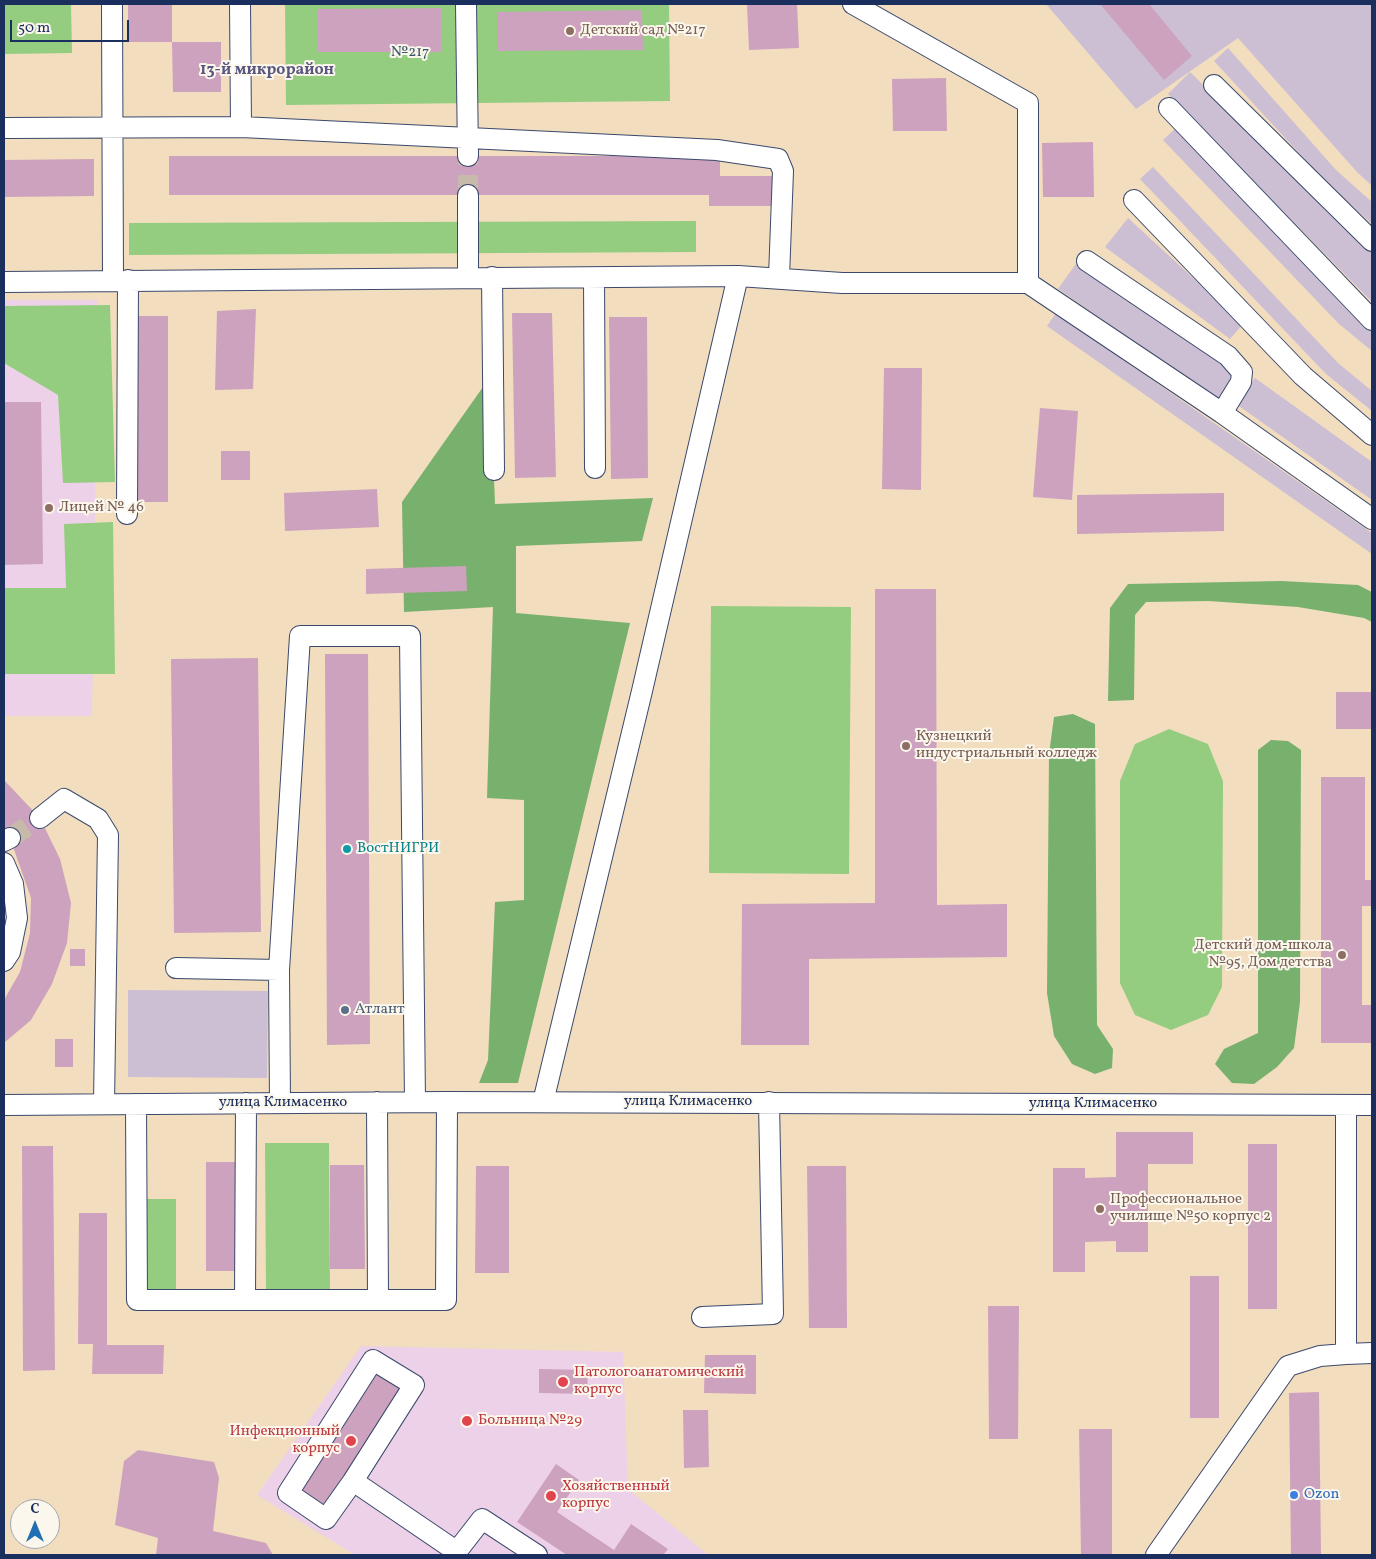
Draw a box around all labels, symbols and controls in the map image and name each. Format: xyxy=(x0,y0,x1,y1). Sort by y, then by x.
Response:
scale bar xyxy=(12,10,131,42)
text: 50 m xyxy=(18,18,50,39)
place label: Детский сад №217 xyxy=(580,22,706,40)
marker: Детский сад №217 xyxy=(564,25,576,37)
park label: №217 xyxy=(391,44,429,62)
district label: 13-й микрорайон xyxy=(200,61,334,81)
place label: Лицей № 46 xyxy=(59,499,144,517)
marker: Лицей № 46 xyxy=(43,502,55,514)
place label: Кузнецкий индустриальный колледж xyxy=(916,728,1097,763)
marker: Кузнецкий индустриальный колледж xyxy=(900,740,912,752)
place label: ВостНИГРИ xyxy=(357,840,439,858)
marker: ВостНИГРИ xyxy=(341,843,353,855)
place label: Детский дом-школа №95, Дом детства xyxy=(1194,937,1332,972)
marker: Детский дом-школа №95, Дом детства xyxy=(1336,949,1348,961)
place label: Атлант xyxy=(355,1001,404,1019)
marker: Атлант xyxy=(339,1004,351,1016)
street label: улица Климасенко xyxy=(624,1093,752,1111)
street label: улица Климасенко xyxy=(219,1094,347,1112)
street label: улица Климасенко xyxy=(1029,1095,1157,1113)
place label: Профессиональное училище №50 корпус 2 xyxy=(1110,1191,1271,1226)
marker: Профессиональное училище №50 корпус 2 xyxy=(1094,1203,1106,1215)
place label: Патологоанатомический корпус xyxy=(574,1364,744,1399)
marker: Патологоанатомический корпус xyxy=(556,1375,570,1389)
place label: Больница №29 xyxy=(478,1412,582,1430)
marker: Больница №29 xyxy=(460,1414,474,1428)
place label: Инфекционный корпус xyxy=(230,1423,340,1458)
marker: Инфекционный корпус xyxy=(344,1434,358,1448)
place label: Хозяйственный корпус xyxy=(562,1478,670,1513)
place label: Ozon xyxy=(1304,1486,1339,1504)
marker: Хозяйственный корпус xyxy=(544,1489,558,1503)
marker: Ozon xyxy=(1288,1489,1300,1501)
north arrow xyxy=(10,1499,60,1549)
text: С xyxy=(30,1500,40,1519)

